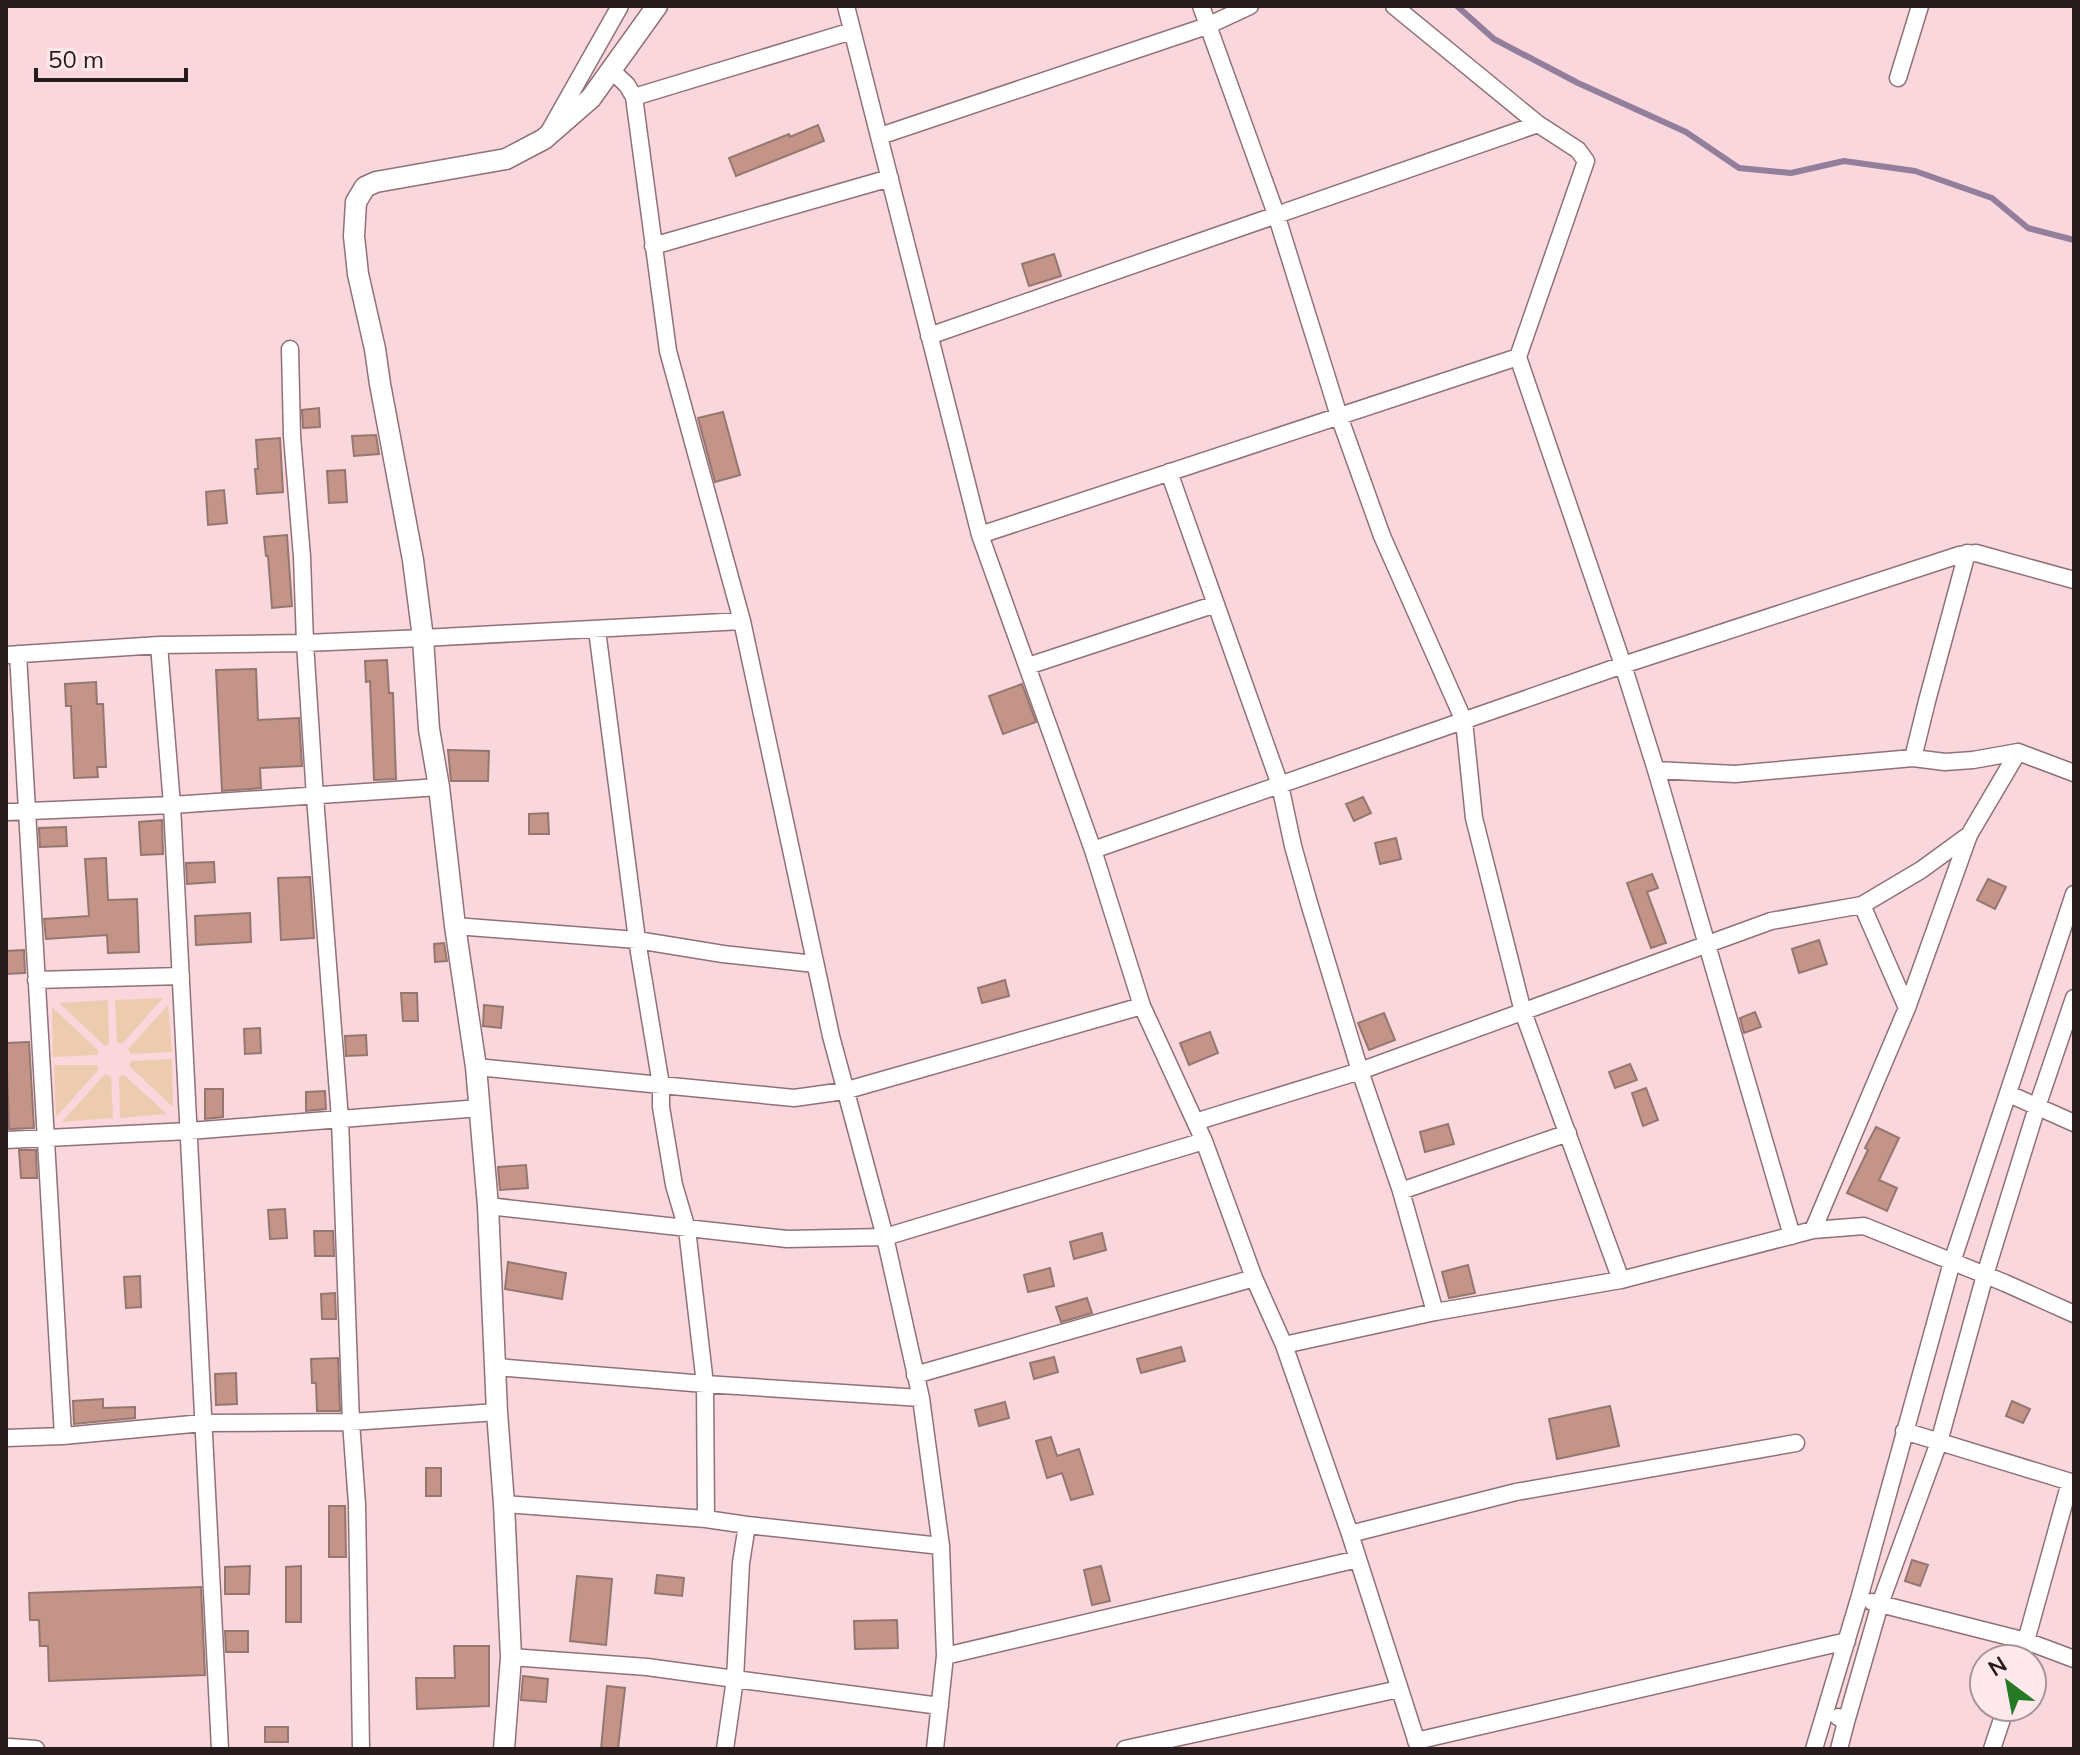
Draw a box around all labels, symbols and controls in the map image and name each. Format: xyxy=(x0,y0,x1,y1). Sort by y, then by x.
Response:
scale bar xyxy=(36,32,186,82)
text: 50 m xyxy=(48,44,104,74)
north arrow xyxy=(1968,1643,2048,1723)
text: N xyxy=(1983,1650,2012,1682)

